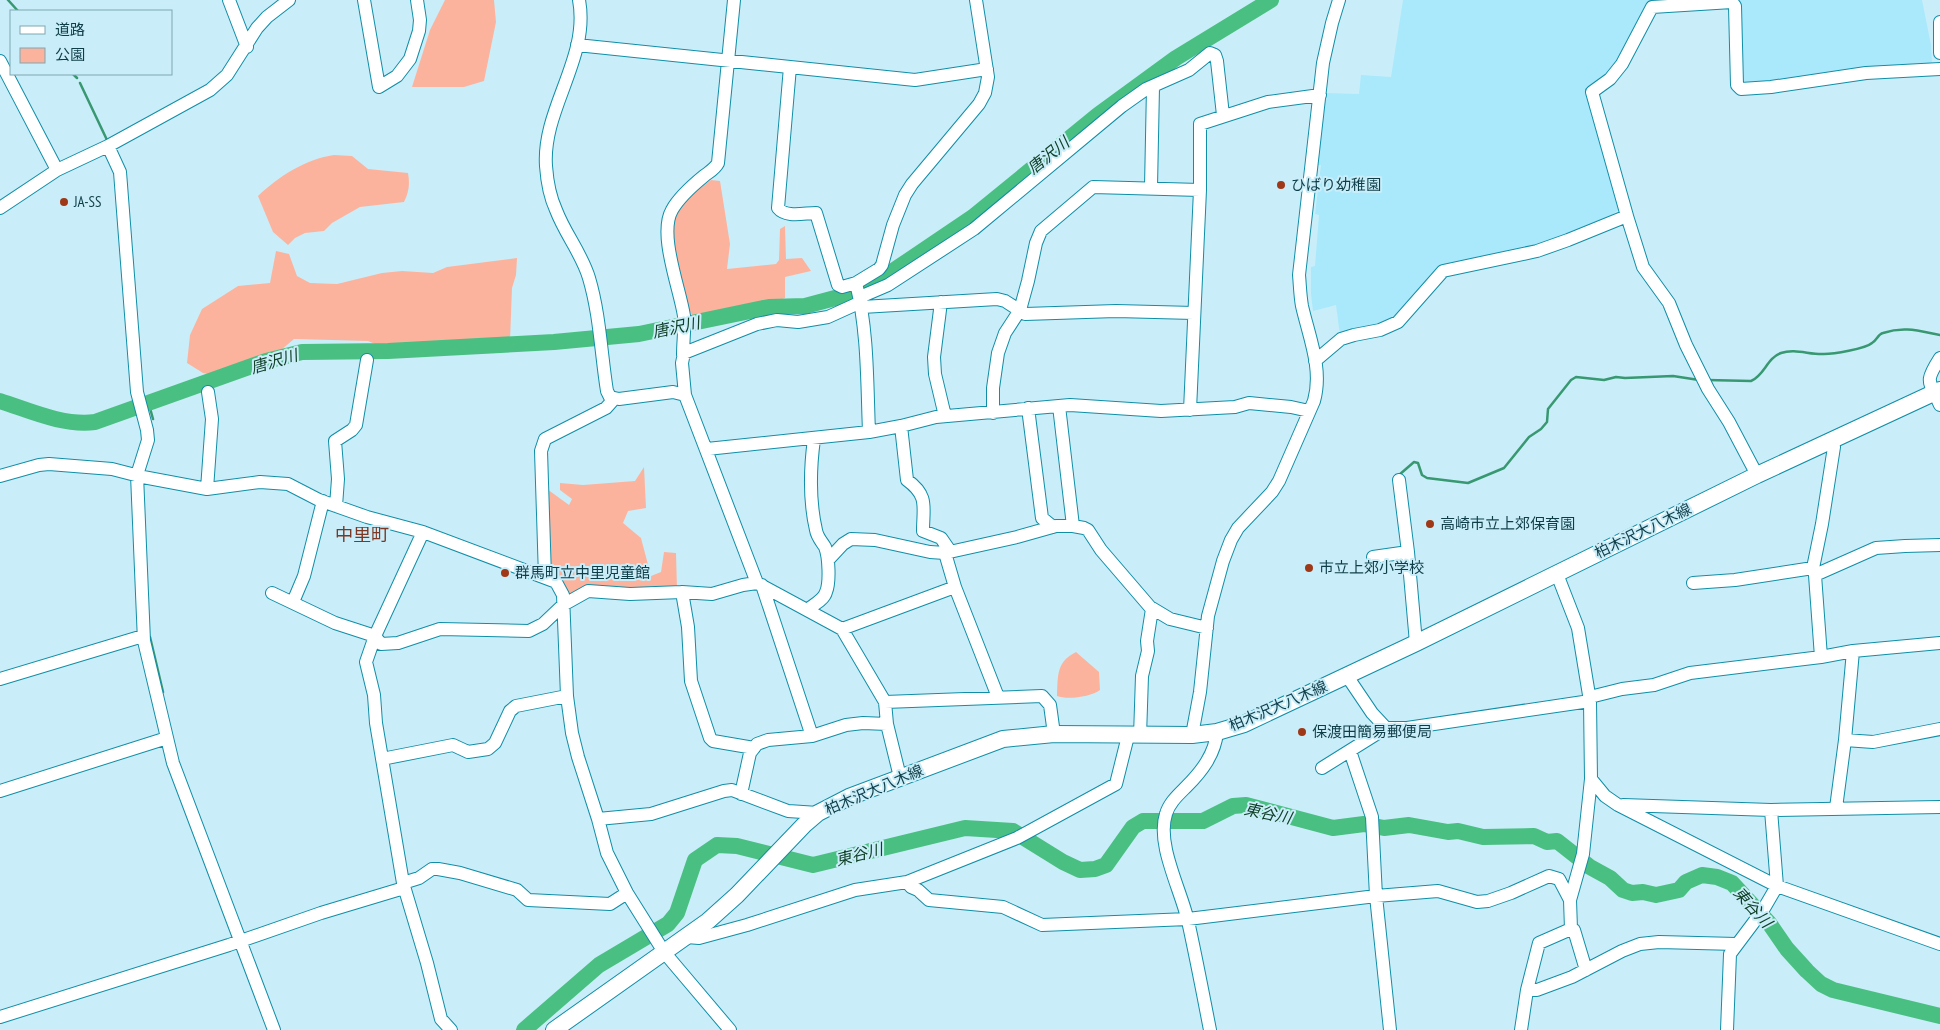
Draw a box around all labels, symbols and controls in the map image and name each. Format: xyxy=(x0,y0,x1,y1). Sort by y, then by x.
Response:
legend xyxy=(10,10,172,75)
text: 道路 xyxy=(55,20,85,39)
text: 公園 xyxy=(55,45,85,64)
water label: 唐沢川 xyxy=(1023,131,1074,178)
place label: ひばり幼稚園 xyxy=(1291,175,1381,194)
marker: ひばり幼稚園 xyxy=(1275,179,1287,191)
place label: JA-SS xyxy=(73,192,101,211)
marker: JA-SS xyxy=(58,196,70,208)
water label: 唐沢川 xyxy=(650,312,704,342)
water label: 唐沢川 xyxy=(248,344,302,377)
street label: 柏木沢大八木線 xyxy=(1591,499,1694,562)
place label: 高崎市立上郊保育園 xyxy=(1440,514,1575,533)
marker: 高崎市立上郊保育園 xyxy=(1424,518,1436,530)
district label: 中里町 xyxy=(335,523,389,546)
place label: 市立上郊小学校 xyxy=(1319,558,1424,577)
marker: 市立上郊小学校 xyxy=(1303,562,1315,574)
place label: 群馬町立中里児童館 xyxy=(515,563,650,582)
marker: 群馬町立中里児童館 xyxy=(499,567,511,579)
street label: 柏木沢大八木線 xyxy=(1226,676,1330,735)
place label: 保渡田簡易郵便局 xyxy=(1312,722,1432,741)
marker: 保渡田簡易郵便局 xyxy=(1296,726,1308,738)
street label: 柏木沢大八木線 xyxy=(822,760,926,819)
water label: 東谷川 xyxy=(1242,798,1296,828)
water label: 東谷川 xyxy=(833,838,887,870)
water label: 東谷川 xyxy=(1730,882,1778,933)

